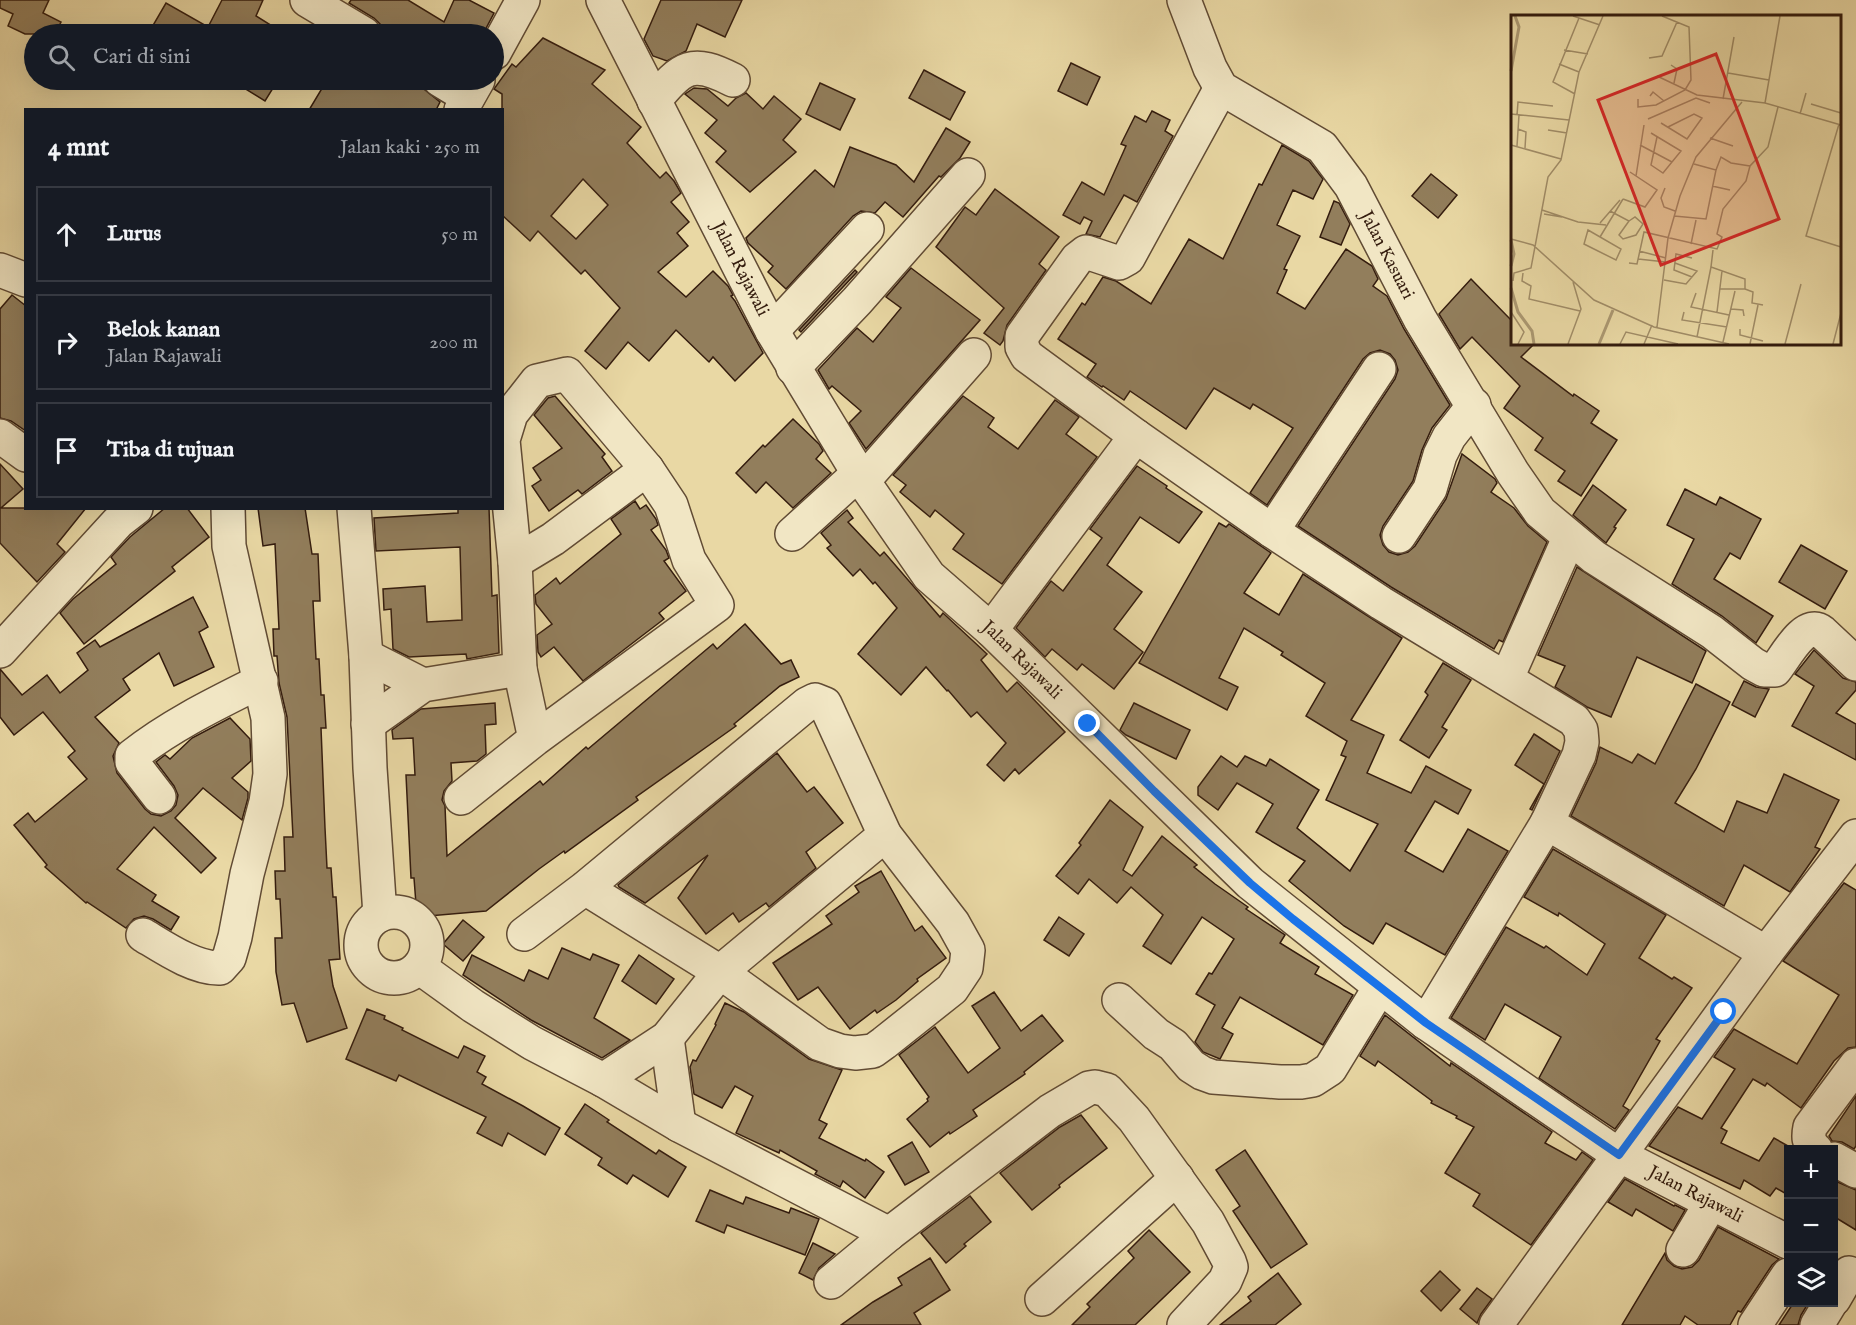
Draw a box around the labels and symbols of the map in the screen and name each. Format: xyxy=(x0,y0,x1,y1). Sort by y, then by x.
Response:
inset map xyxy=(1511,15,1841,345)
street label: Jalan Kasuari xyxy=(1353,205,1419,303)
street label: Jalan Rajawali xyxy=(706,216,774,320)
street label: Jalan Rajawali xyxy=(975,614,1067,705)
route end xyxy=(1074,710,1100,736)
route start xyxy=(1710,998,1736,1024)
street label: Jalan Rajawali xyxy=(1643,1160,1747,1228)

